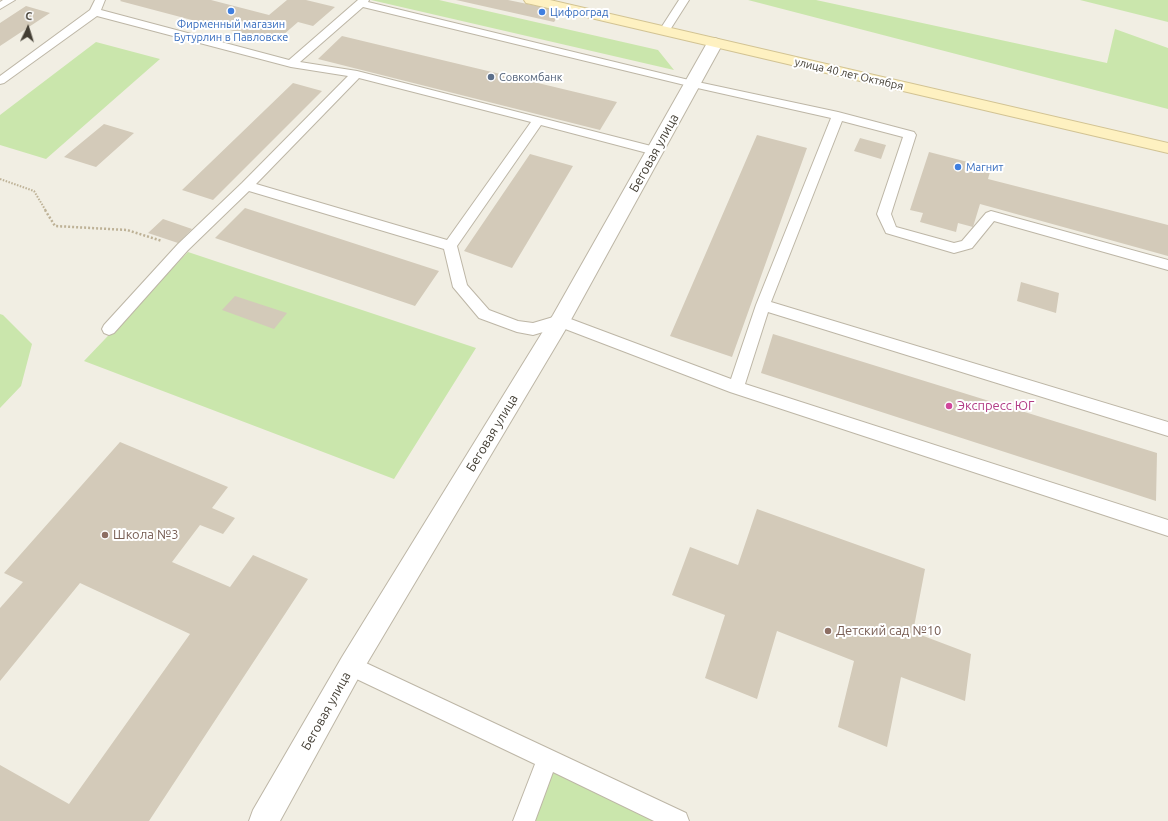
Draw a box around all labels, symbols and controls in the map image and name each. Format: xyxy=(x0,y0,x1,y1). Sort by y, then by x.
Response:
place label: Цифроград xyxy=(550,5,608,19)
marker: Фирменный магазин Бутурлин в Павловске xyxy=(226,6,236,16)
marker: Цифроград xyxy=(537,7,547,17)
north arrow xyxy=(8,8,48,48)
text: С xyxy=(25,10,33,22)
place label: Фирменный магазин Бутурлин в Павловске xyxy=(174,17,288,43)
street label: улица 40 лет Октября xyxy=(793,55,905,93)
place label: Совкомбанк xyxy=(499,70,562,84)
marker: Совкомбанк xyxy=(486,72,496,82)
street label: Беговая улица xyxy=(626,111,682,195)
place label: Магнит xyxy=(966,160,1003,174)
marker: Магнит xyxy=(953,162,963,172)
street label: Беговая улица xyxy=(463,392,521,474)
place label: Экспресс ЮГ xyxy=(957,398,1035,414)
marker: Экспресс ЮГ xyxy=(944,401,954,411)
place label: Школа №3 xyxy=(113,527,179,543)
marker: Школа №3 xyxy=(100,530,110,540)
place label: Детский сад №10 xyxy=(836,623,941,639)
marker: Детский сад №10 xyxy=(823,626,833,636)
street label: Беговая улица xyxy=(298,669,354,753)

